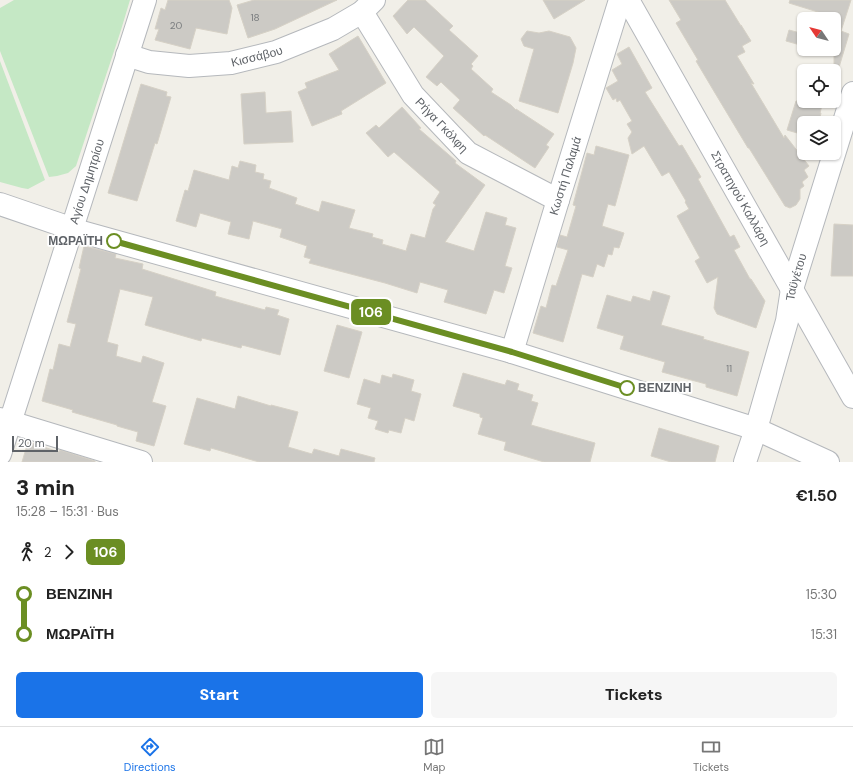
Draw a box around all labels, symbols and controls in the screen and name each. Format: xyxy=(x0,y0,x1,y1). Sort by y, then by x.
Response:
house number: 18 xyxy=(250,11,260,24)
north arrow xyxy=(797,12,841,56)
map controls xyxy=(797,12,841,160)
house number: 20 xyxy=(170,19,182,32)
street label: Κισσάβου xyxy=(229,42,285,71)
button: locate xyxy=(797,64,841,108)
street label: Ρήγα Γκόλφη xyxy=(412,94,472,156)
button: layers xyxy=(797,116,841,160)
street label: Κωστή Παλαμά xyxy=(546,135,585,217)
street label: Αγίου Δημητρίου xyxy=(66,137,108,226)
street label: Στρατηγού Καλλάρη xyxy=(707,148,774,249)
place label: ΜΩΡΑΪΤΗ xyxy=(48,233,103,249)
marker: ΜΩΡΑΪΤΗ xyxy=(106,233,122,249)
street label: Ταϋγέτου xyxy=(782,251,811,302)
line badge: 106 xyxy=(348,299,394,325)
text: 106 xyxy=(359,303,383,321)
house number: 11 xyxy=(726,362,732,375)
marker: ΒΕΝΖΙΝΗ xyxy=(619,380,635,396)
place label: ΒΕΝΖΙΝΗ xyxy=(638,380,691,396)
scale bar xyxy=(12,434,58,453)
text: 20 m xyxy=(18,436,44,450)
text: 3 min xyxy=(16,473,75,502)
text: €1.50 xyxy=(796,486,837,506)
text: 15:28 – 15:31 · Bus xyxy=(16,503,119,520)
icon: walk xyxy=(16,541,38,563)
icon: forward xyxy=(58,541,80,563)
text: 106 xyxy=(94,543,117,561)
text: 2 xyxy=(44,544,52,561)
text: ΒΕΝΖΙΝΗ xyxy=(46,584,113,604)
text: 15:30 xyxy=(806,586,837,603)
text: ΜΩΡΑΪΤΗ xyxy=(46,624,114,644)
text: 15:31 xyxy=(811,626,837,643)
button: Start xyxy=(16,672,423,718)
button: Tickets xyxy=(431,672,837,718)
tab: Directions xyxy=(124,736,176,774)
tab: Map xyxy=(423,736,445,774)
tab: Tickets xyxy=(693,736,729,774)

